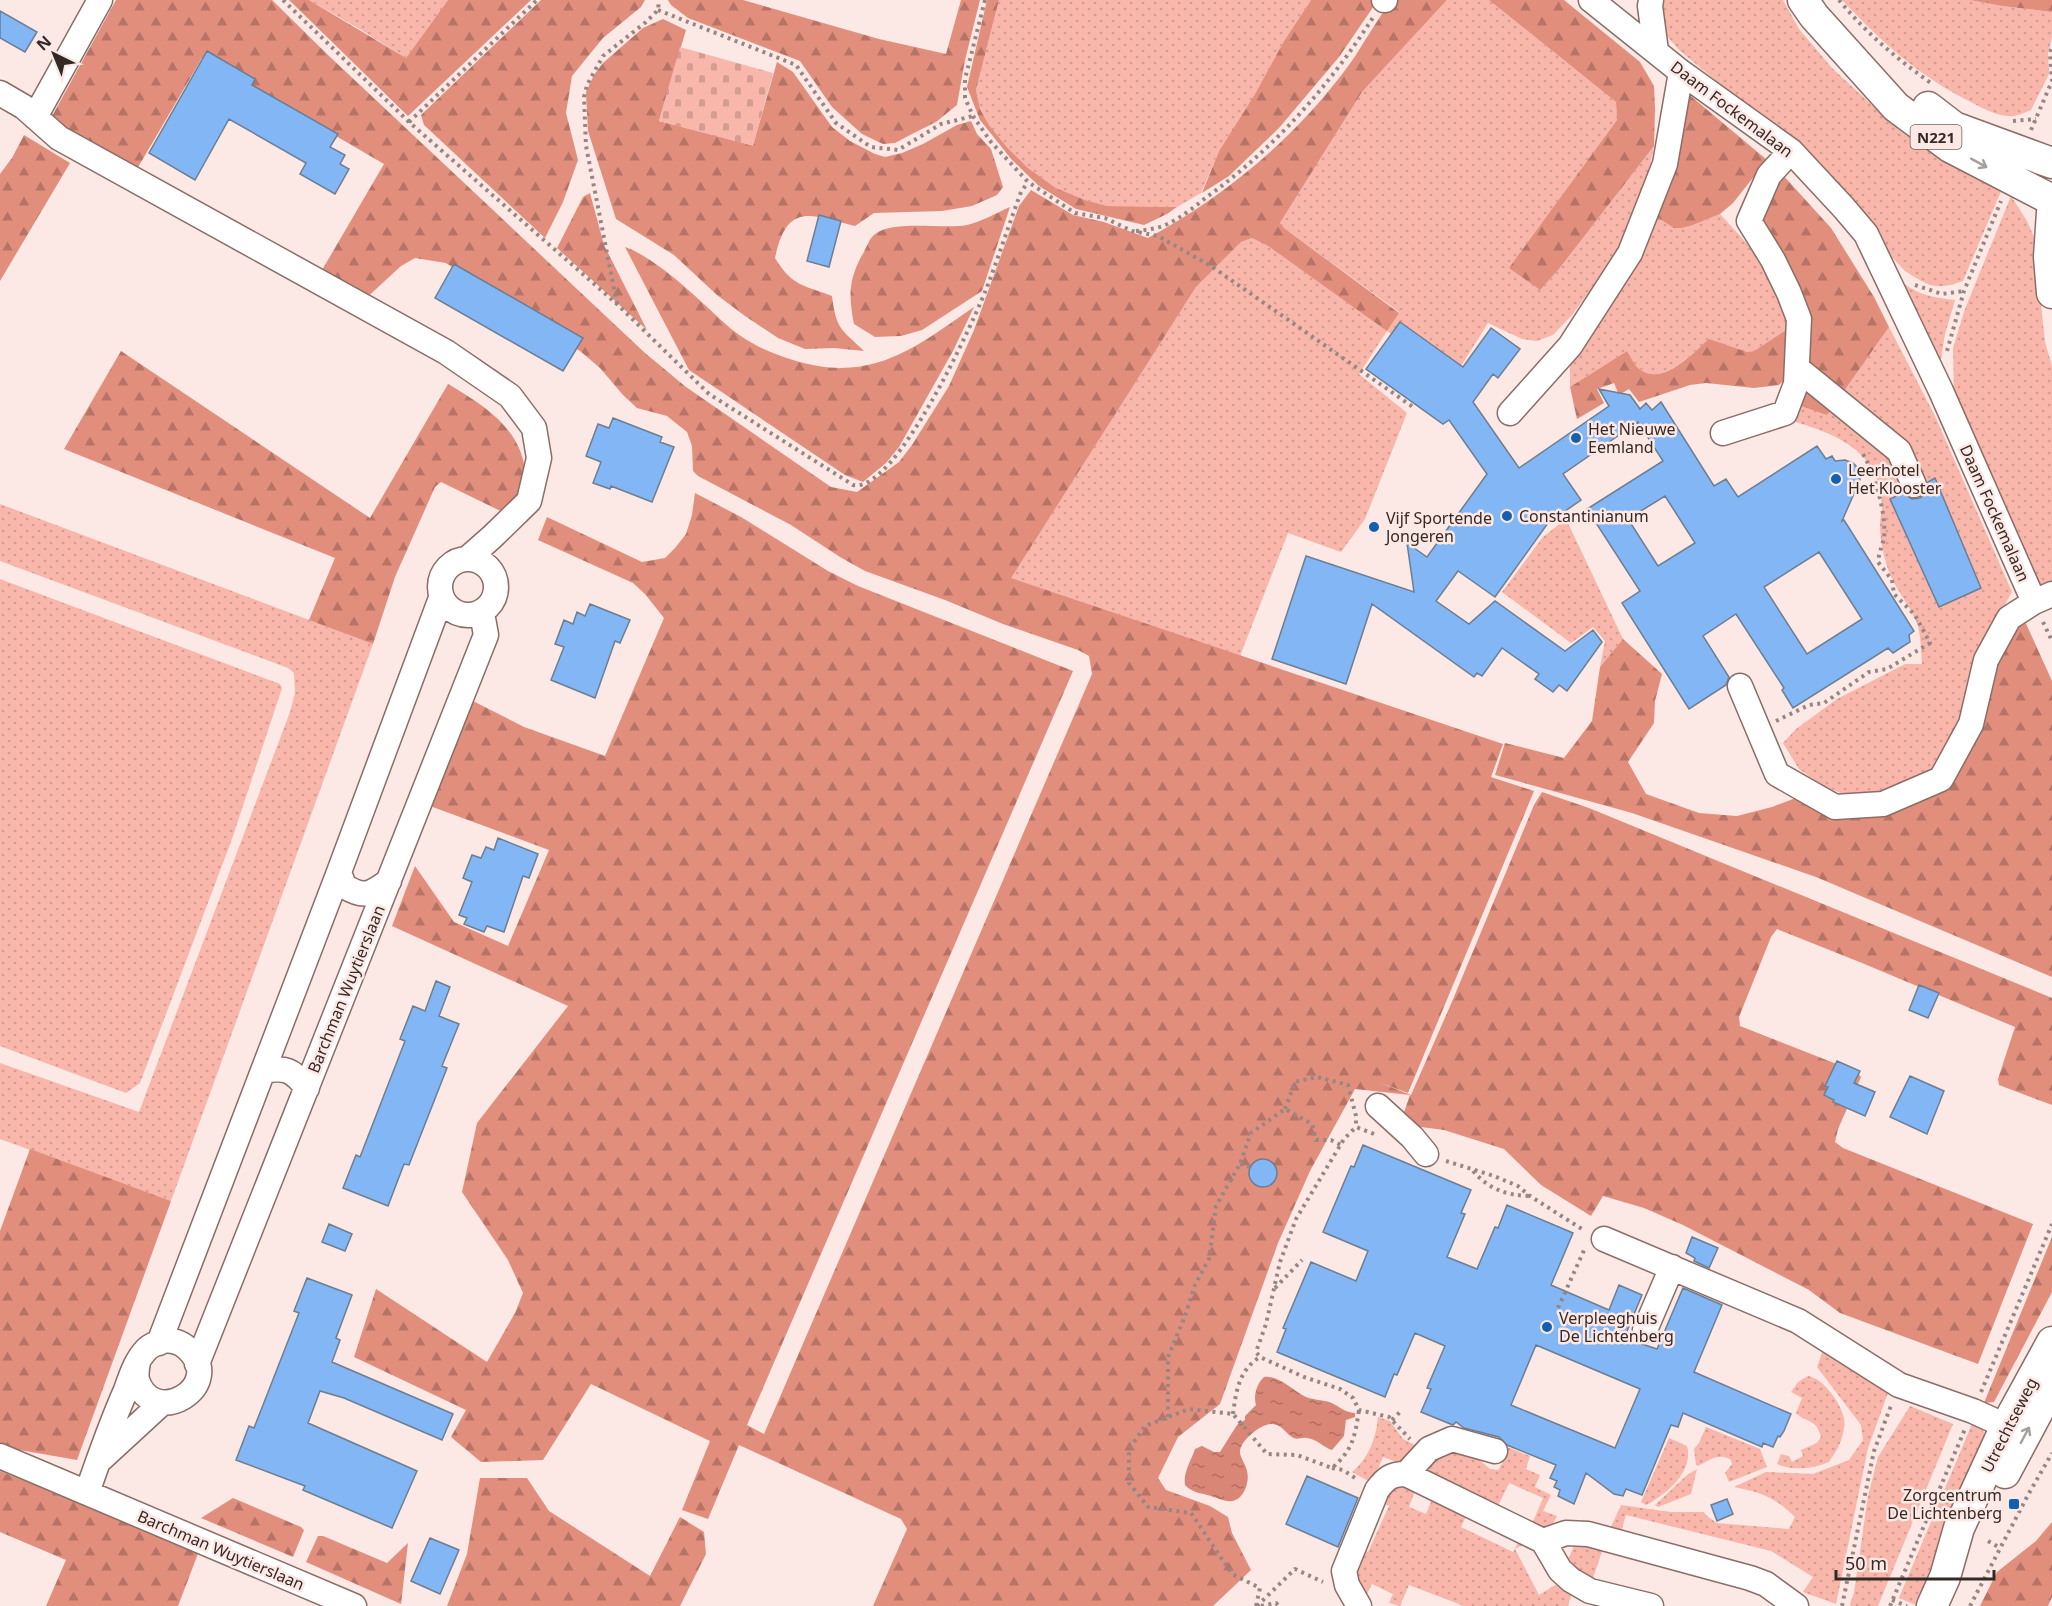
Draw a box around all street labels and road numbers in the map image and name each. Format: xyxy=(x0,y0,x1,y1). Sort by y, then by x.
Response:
street label: Daam Fockemalaan xyxy=(1666,56,1798,162)
road number: N221 xyxy=(1910,125,1962,149)
street label: Daam Fockemalaan xyxy=(1955,441,2035,585)
street label: Barchman Wuytierslaan xyxy=(302,902,390,1076)
street label: Utrechtseweg xyxy=(1976,1374,2042,1476)
street label: Barchman Wuytierslaan xyxy=(134,1505,308,1595)

